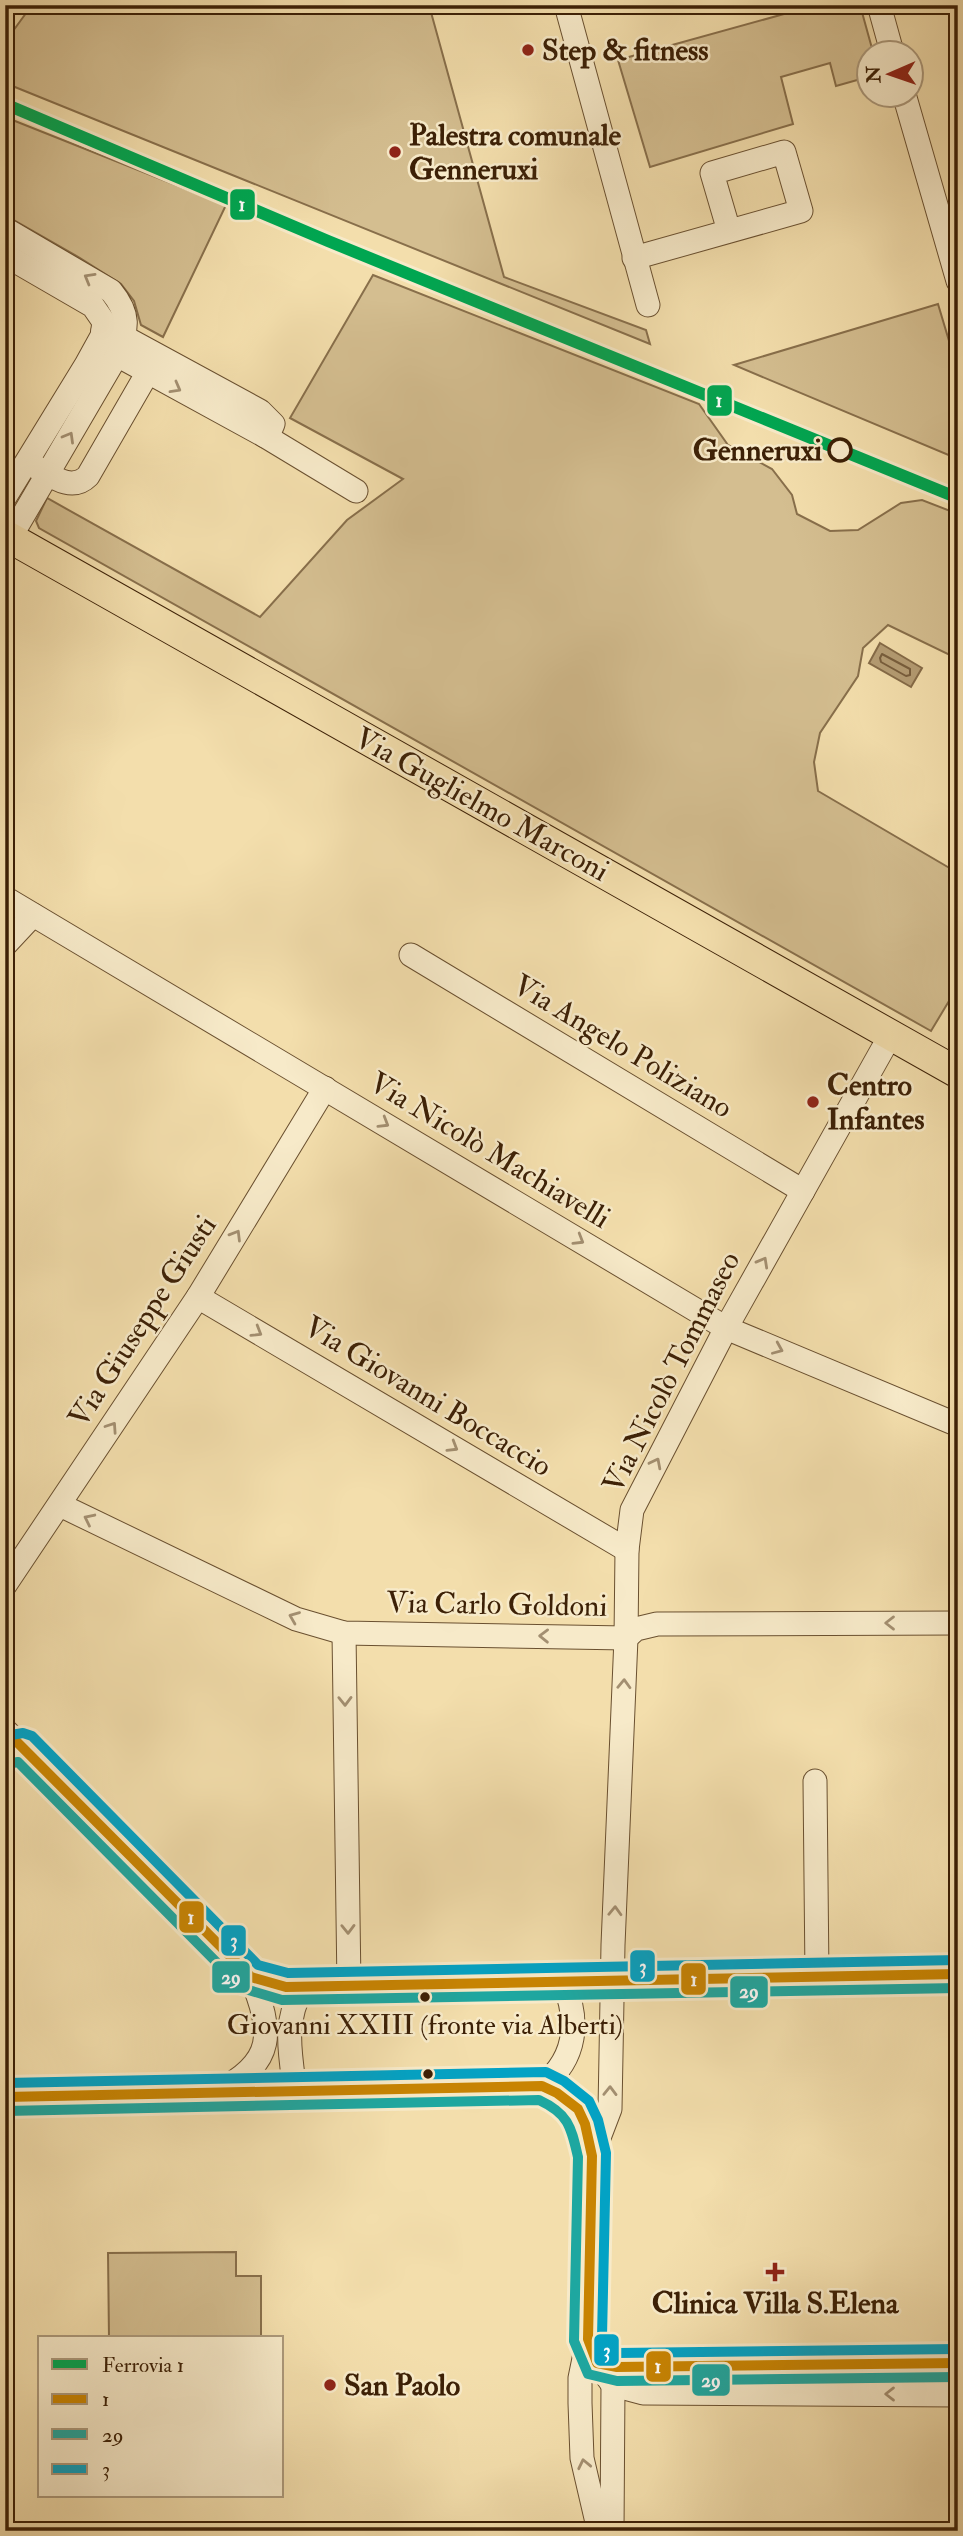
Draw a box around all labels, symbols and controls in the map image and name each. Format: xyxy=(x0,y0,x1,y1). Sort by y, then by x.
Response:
place label: Step & fitness xyxy=(542,32,709,69)
north arrow xyxy=(855,38,925,108)
marker: Step & fitness xyxy=(520,42,536,58)
text: N xyxy=(862,65,886,84)
place label: Palestra comunale Genneruxi xyxy=(409,117,621,188)
marker: Palestra comunale Genneruxi xyxy=(387,144,403,160)
line badge: 1 xyxy=(229,188,256,221)
text: 1 xyxy=(239,193,246,217)
one-way arrow xyxy=(84,274,97,287)
one-way arrow xyxy=(169,380,182,393)
line badge: 1 xyxy=(706,384,733,417)
text: 1 xyxy=(716,389,723,413)
one-way arrow xyxy=(61,431,74,444)
place label: Genneruxi xyxy=(693,432,822,469)
marker: Genneruxi xyxy=(828,438,852,462)
street label: Via Guglielmo Marconi xyxy=(348,719,615,890)
street label: Via Angelo Poliziano xyxy=(506,966,739,1126)
street label: Via Nicolò Machiavelli xyxy=(363,1064,617,1237)
place label: Centro Infantes xyxy=(827,1067,925,1138)
marker: Centro Infantes xyxy=(805,1094,821,1110)
one-way arrow xyxy=(376,1115,389,1128)
street label: Via Giuseppe Giusti xyxy=(60,1208,225,1434)
one-way arrow xyxy=(227,1230,240,1243)
one-way arrow xyxy=(572,1232,585,1245)
street label: Via Nicolò Tommaseo xyxy=(595,1245,748,1499)
one-way arrow xyxy=(755,1257,768,1269)
street label: Via Giovanni Boccaccio xyxy=(297,1308,558,1485)
one-way arrow xyxy=(249,1323,262,1336)
one-way arrow xyxy=(772,1341,784,1355)
one-way arrow xyxy=(104,1421,117,1434)
one-way arrow xyxy=(445,1439,458,1452)
one-way arrow xyxy=(648,1458,662,1470)
one-way arrow xyxy=(84,1513,96,1527)
street label: Via Carlo Goldoni xyxy=(386,1584,608,1625)
one-way arrow xyxy=(289,1612,301,1626)
one-way arrow xyxy=(884,1615,894,1631)
one-way arrow xyxy=(538,1629,549,1644)
one-way arrow xyxy=(616,1678,632,1689)
one-way arrow xyxy=(337,1697,353,1707)
line badge: 1 xyxy=(178,1900,205,1934)
one-way arrow xyxy=(607,1905,622,1916)
text: 1 xyxy=(188,1906,195,1930)
line badge: 3 xyxy=(220,1924,247,1957)
one-way arrow xyxy=(340,1924,356,1935)
text: 3 xyxy=(230,1929,238,1953)
line badge: 3 xyxy=(629,1949,656,1983)
text: 3 xyxy=(639,1955,647,1979)
line badge: 29 xyxy=(211,1960,251,1994)
line badge: 1 xyxy=(680,1962,707,1996)
text: 29 xyxy=(221,1966,241,1990)
text: 1 xyxy=(691,1968,698,1992)
line badge: 29 xyxy=(729,1975,769,2009)
text: 29 xyxy=(739,1980,759,2004)
marker: Giovanni XXIII (fronte via Alberti) xyxy=(418,1990,432,2004)
place label: Giovanni XXIII (fronte via Alberti) xyxy=(227,2008,623,2043)
unlabelled marker xyxy=(421,2067,435,2081)
one-way arrow xyxy=(602,2085,618,2096)
marker: Clinica Villa S.Elena xyxy=(765,2262,785,2282)
place label: Clinica Villa S.Elena xyxy=(652,2285,900,2322)
line badge: 3 xyxy=(593,2333,620,2367)
legend xyxy=(38,2336,284,2498)
text: 3 xyxy=(603,2339,611,2363)
line badge: 1 xyxy=(645,2350,672,2383)
text: Ferrovia 1 xyxy=(102,2352,184,2379)
text: 1 xyxy=(655,2355,662,2379)
line badge: 29 xyxy=(691,2363,731,2397)
place label: San Paolo xyxy=(344,2367,460,2404)
text: 29 xyxy=(701,2369,721,2393)
marker: San Paolo xyxy=(322,2377,338,2393)
text: 1 xyxy=(102,2386,110,2413)
one-way arrow xyxy=(884,2386,894,2402)
text: 29 xyxy=(102,2422,123,2449)
text: 3 xyxy=(102,2456,110,2483)
one-way arrow xyxy=(578,2458,593,2470)

